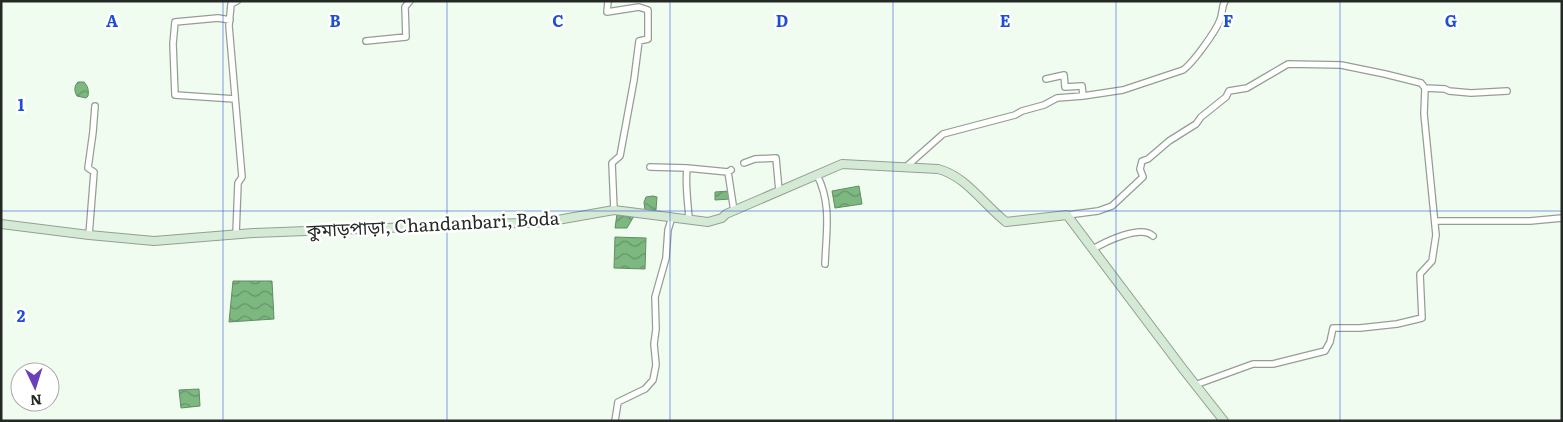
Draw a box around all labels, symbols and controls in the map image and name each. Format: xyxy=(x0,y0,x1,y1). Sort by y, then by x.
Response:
text: A xyxy=(106,8,118,32)
text: B xyxy=(329,8,341,32)
text: C xyxy=(552,8,564,32)
text: D xyxy=(776,8,788,32)
text: E xyxy=(1000,8,1011,32)
text: F xyxy=(1223,8,1233,32)
text: G xyxy=(1445,8,1457,32)
text: 1 xyxy=(18,92,25,116)
street label: কুমাড়পাড়া, Chandanbari, Boda xyxy=(305,203,560,244)
text: 2 xyxy=(17,303,26,327)
north arrow xyxy=(10,362,60,412)
text: N xyxy=(29,391,43,411)

